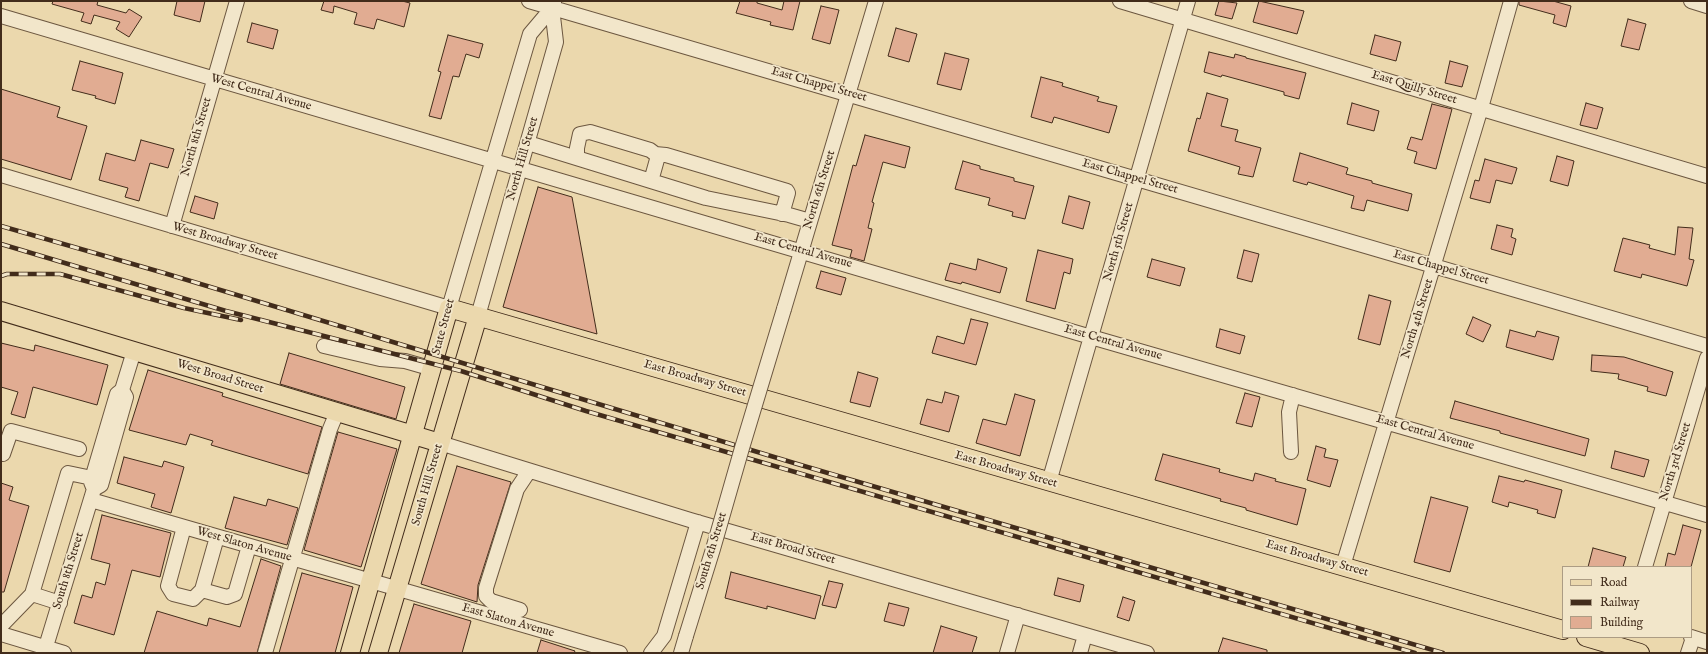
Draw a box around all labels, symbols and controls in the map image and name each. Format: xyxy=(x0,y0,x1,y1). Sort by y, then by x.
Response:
street label: East Chappel Street xyxy=(770,64,868,106)
street label: East Quilly Street xyxy=(1370,68,1458,108)
street label: West Central Avenue xyxy=(209,72,313,114)
street label: North 8th Street xyxy=(179,96,215,178)
street label: North Hill Street xyxy=(504,115,542,203)
street label: North 6th Street xyxy=(801,149,839,231)
street label: East Chappel Street xyxy=(1081,156,1179,198)
street label: North 5th Street xyxy=(1101,201,1137,283)
street label: West Broadway Street xyxy=(171,220,279,264)
street label: East Central Avenue xyxy=(752,230,854,272)
street label: East Chappel Street xyxy=(1392,247,1490,289)
street label: North 4th Street xyxy=(1399,277,1437,361)
street label: State Street xyxy=(430,297,458,357)
street label: East Central Avenue xyxy=(1062,322,1164,364)
street label: West Broad Street xyxy=(175,357,265,397)
street label: East Broadway Street xyxy=(642,357,748,401)
street label: East Central Avenue xyxy=(1374,412,1476,454)
street label: North 3rd Street xyxy=(1657,421,1695,503)
street label: South Hill Street xyxy=(409,442,447,528)
street label: East Broadway Street xyxy=(953,448,1059,492)
street label: South 6th Street xyxy=(693,511,731,591)
street label: West Slaton Avenue xyxy=(195,525,293,565)
street label: East Broad Street xyxy=(749,530,837,568)
street label: South 8th Street xyxy=(50,531,88,611)
street label: East Broadway Street xyxy=(1264,537,1370,581)
legend xyxy=(1562,566,1692,638)
text: Road xyxy=(1600,575,1627,590)
text: Railway xyxy=(1600,595,1639,610)
street label: East Slaton Avenue xyxy=(460,601,556,641)
text: Building xyxy=(1600,615,1643,630)

